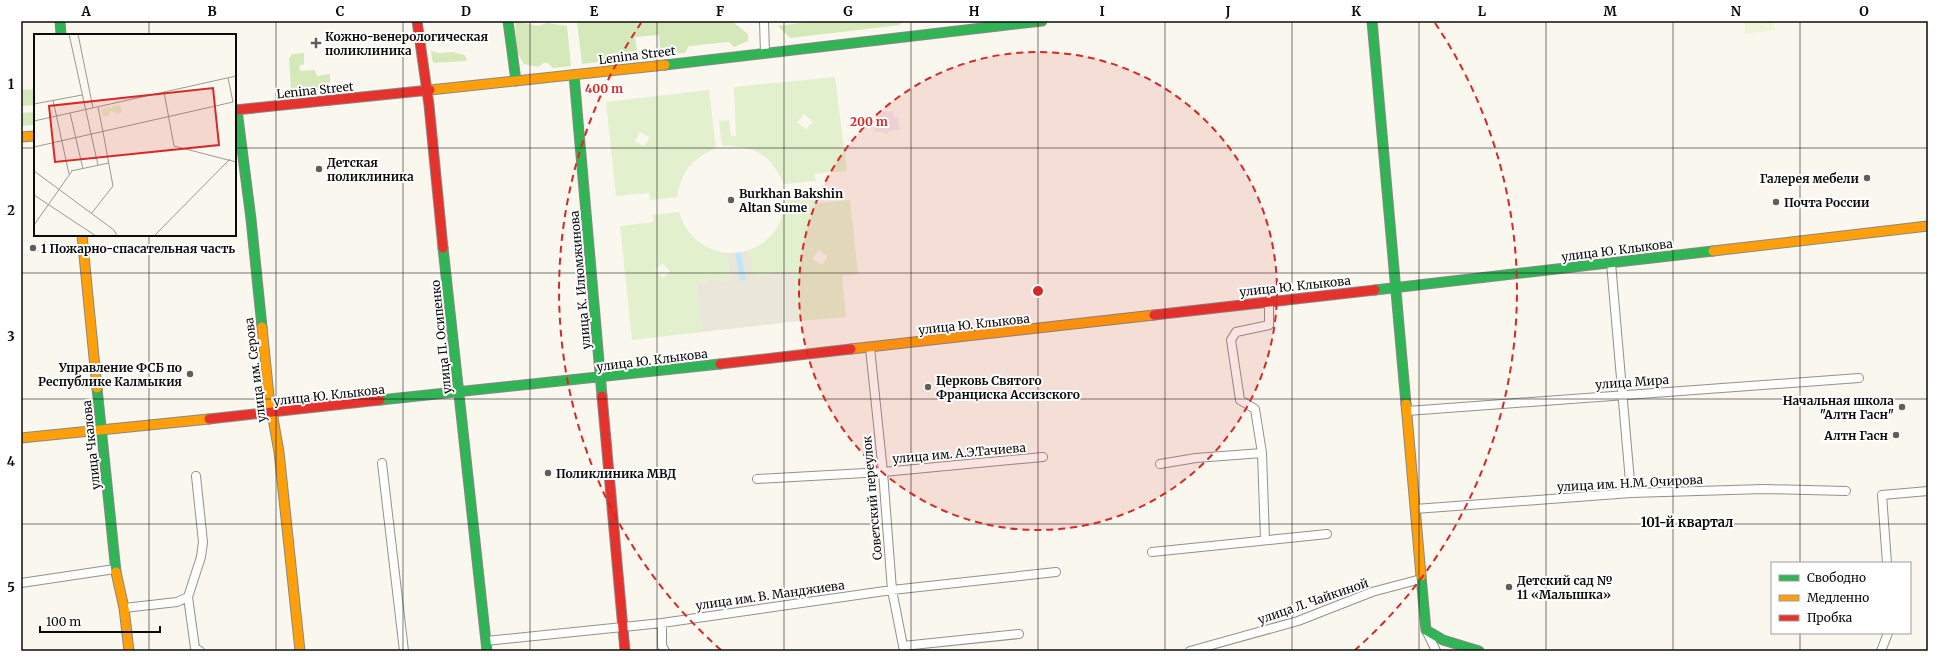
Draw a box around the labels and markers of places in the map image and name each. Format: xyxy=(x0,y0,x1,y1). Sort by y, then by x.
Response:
place label: Кожно-венерологическая поликлиника xyxy=(325,29,488,58)
marker: Кожно-венерологическая поликлиника xyxy=(310,37,322,49)
place label: Детская поликлиника xyxy=(327,155,414,184)
marker: Детская поликлиника xyxy=(314,164,324,174)
place label: Галерея мебели xyxy=(1760,171,1860,186)
marker: Галерея мебели xyxy=(1862,173,1872,183)
place label: Burkhan Bakshin Altan Sume xyxy=(738,186,843,215)
marker: Burkhan Bakshin Altan Sume xyxy=(726,195,736,205)
place label: Почта России xyxy=(1784,195,1870,210)
marker: Почта России xyxy=(1771,197,1781,207)
place label: 1 Пожарно-спасательная часть xyxy=(41,241,235,256)
marker: 1 Пожарно-спасательная часть xyxy=(28,243,38,253)
centre of rings xyxy=(1031,284,1045,298)
place label: Управление ФСБ по Республике Калмыкия xyxy=(38,360,182,389)
marker: Управление ФСБ по Республике Калмыкия xyxy=(185,369,195,379)
place label: Церковь Святого Франциска Ассизского xyxy=(936,373,1080,402)
marker: Церковь Святого Франциска Ассизского xyxy=(923,382,933,392)
place label: Начальная школа "Алтн Гасн" xyxy=(1783,393,1894,422)
marker: Начальная школа "Алтн Гасн" xyxy=(1897,402,1907,412)
place label: Алтн Гасн xyxy=(1823,428,1889,443)
marker: Алтн Гасн xyxy=(1891,430,1901,440)
place label: Поликлиника МВД xyxy=(556,466,676,481)
marker: Поликлиника МВД xyxy=(543,468,553,478)
place label: Детский сад № 11 «Малышка» xyxy=(1517,573,1613,602)
marker: Детский сад № 11 «Малышка» xyxy=(1504,582,1514,592)

